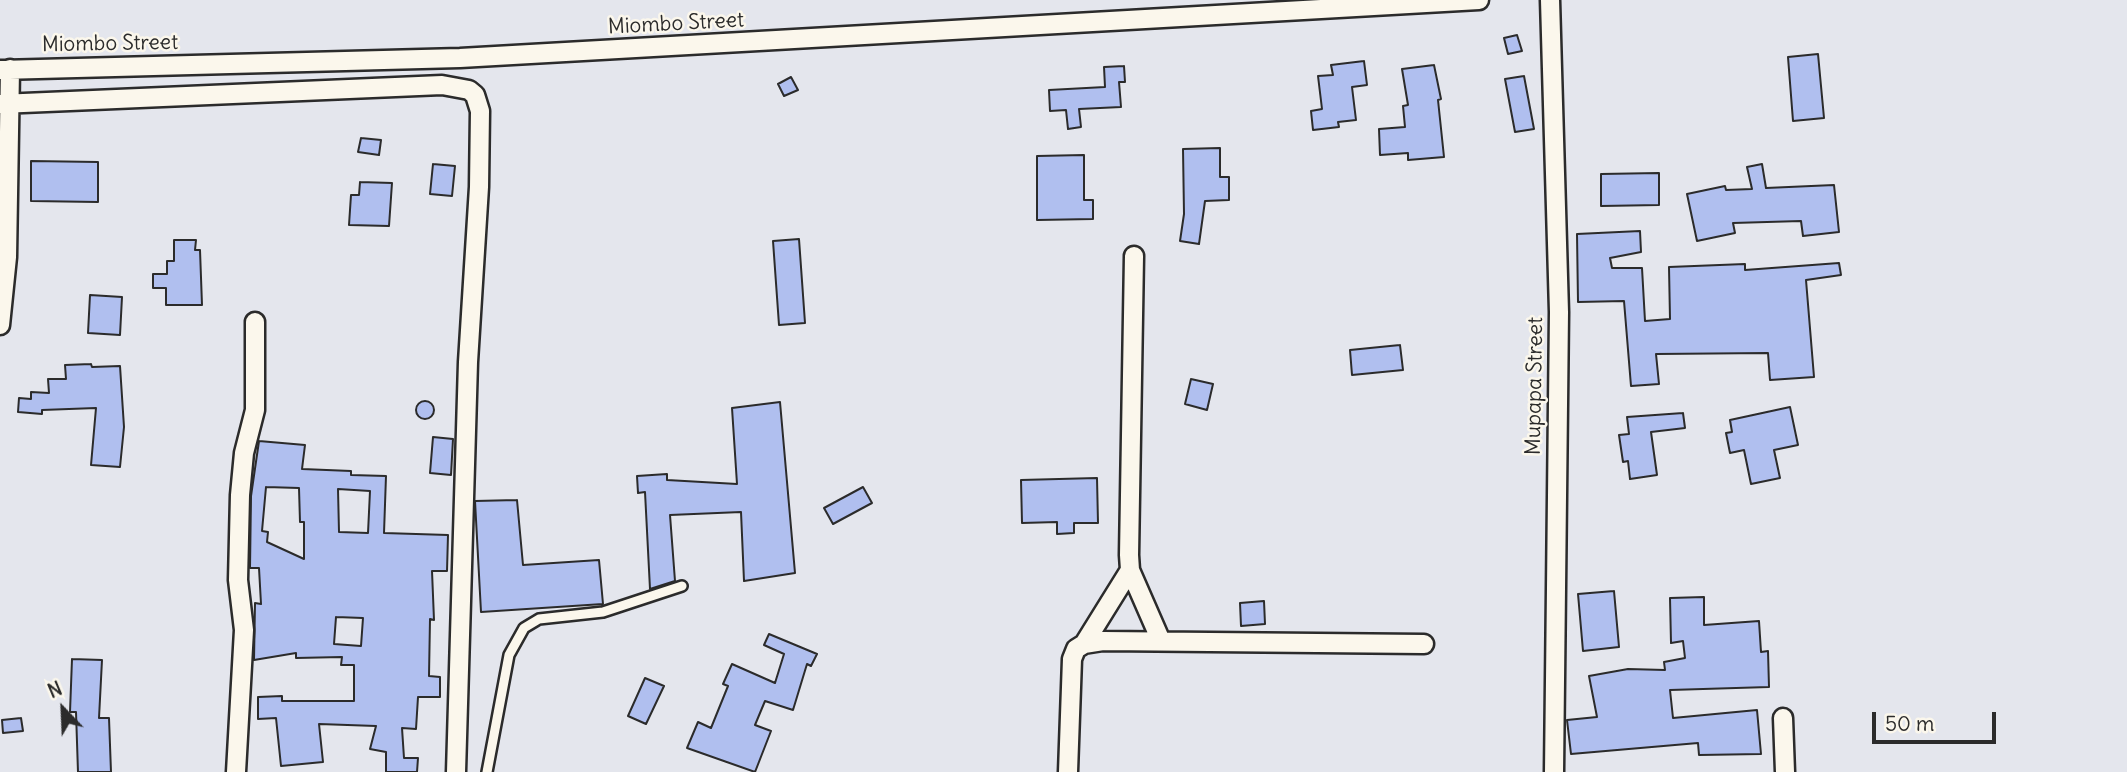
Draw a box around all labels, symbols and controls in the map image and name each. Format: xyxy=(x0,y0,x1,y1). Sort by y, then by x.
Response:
street label: Miombo Street xyxy=(607,8,745,40)
street label: Miombo Street xyxy=(42,30,178,58)
street label: Mupapa Street xyxy=(1521,317,1549,455)
north arrow xyxy=(28,674,98,744)
text: N xyxy=(44,676,66,703)
scale bar xyxy=(1875,698,1999,742)
text: 50 m xyxy=(1885,710,1934,737)

